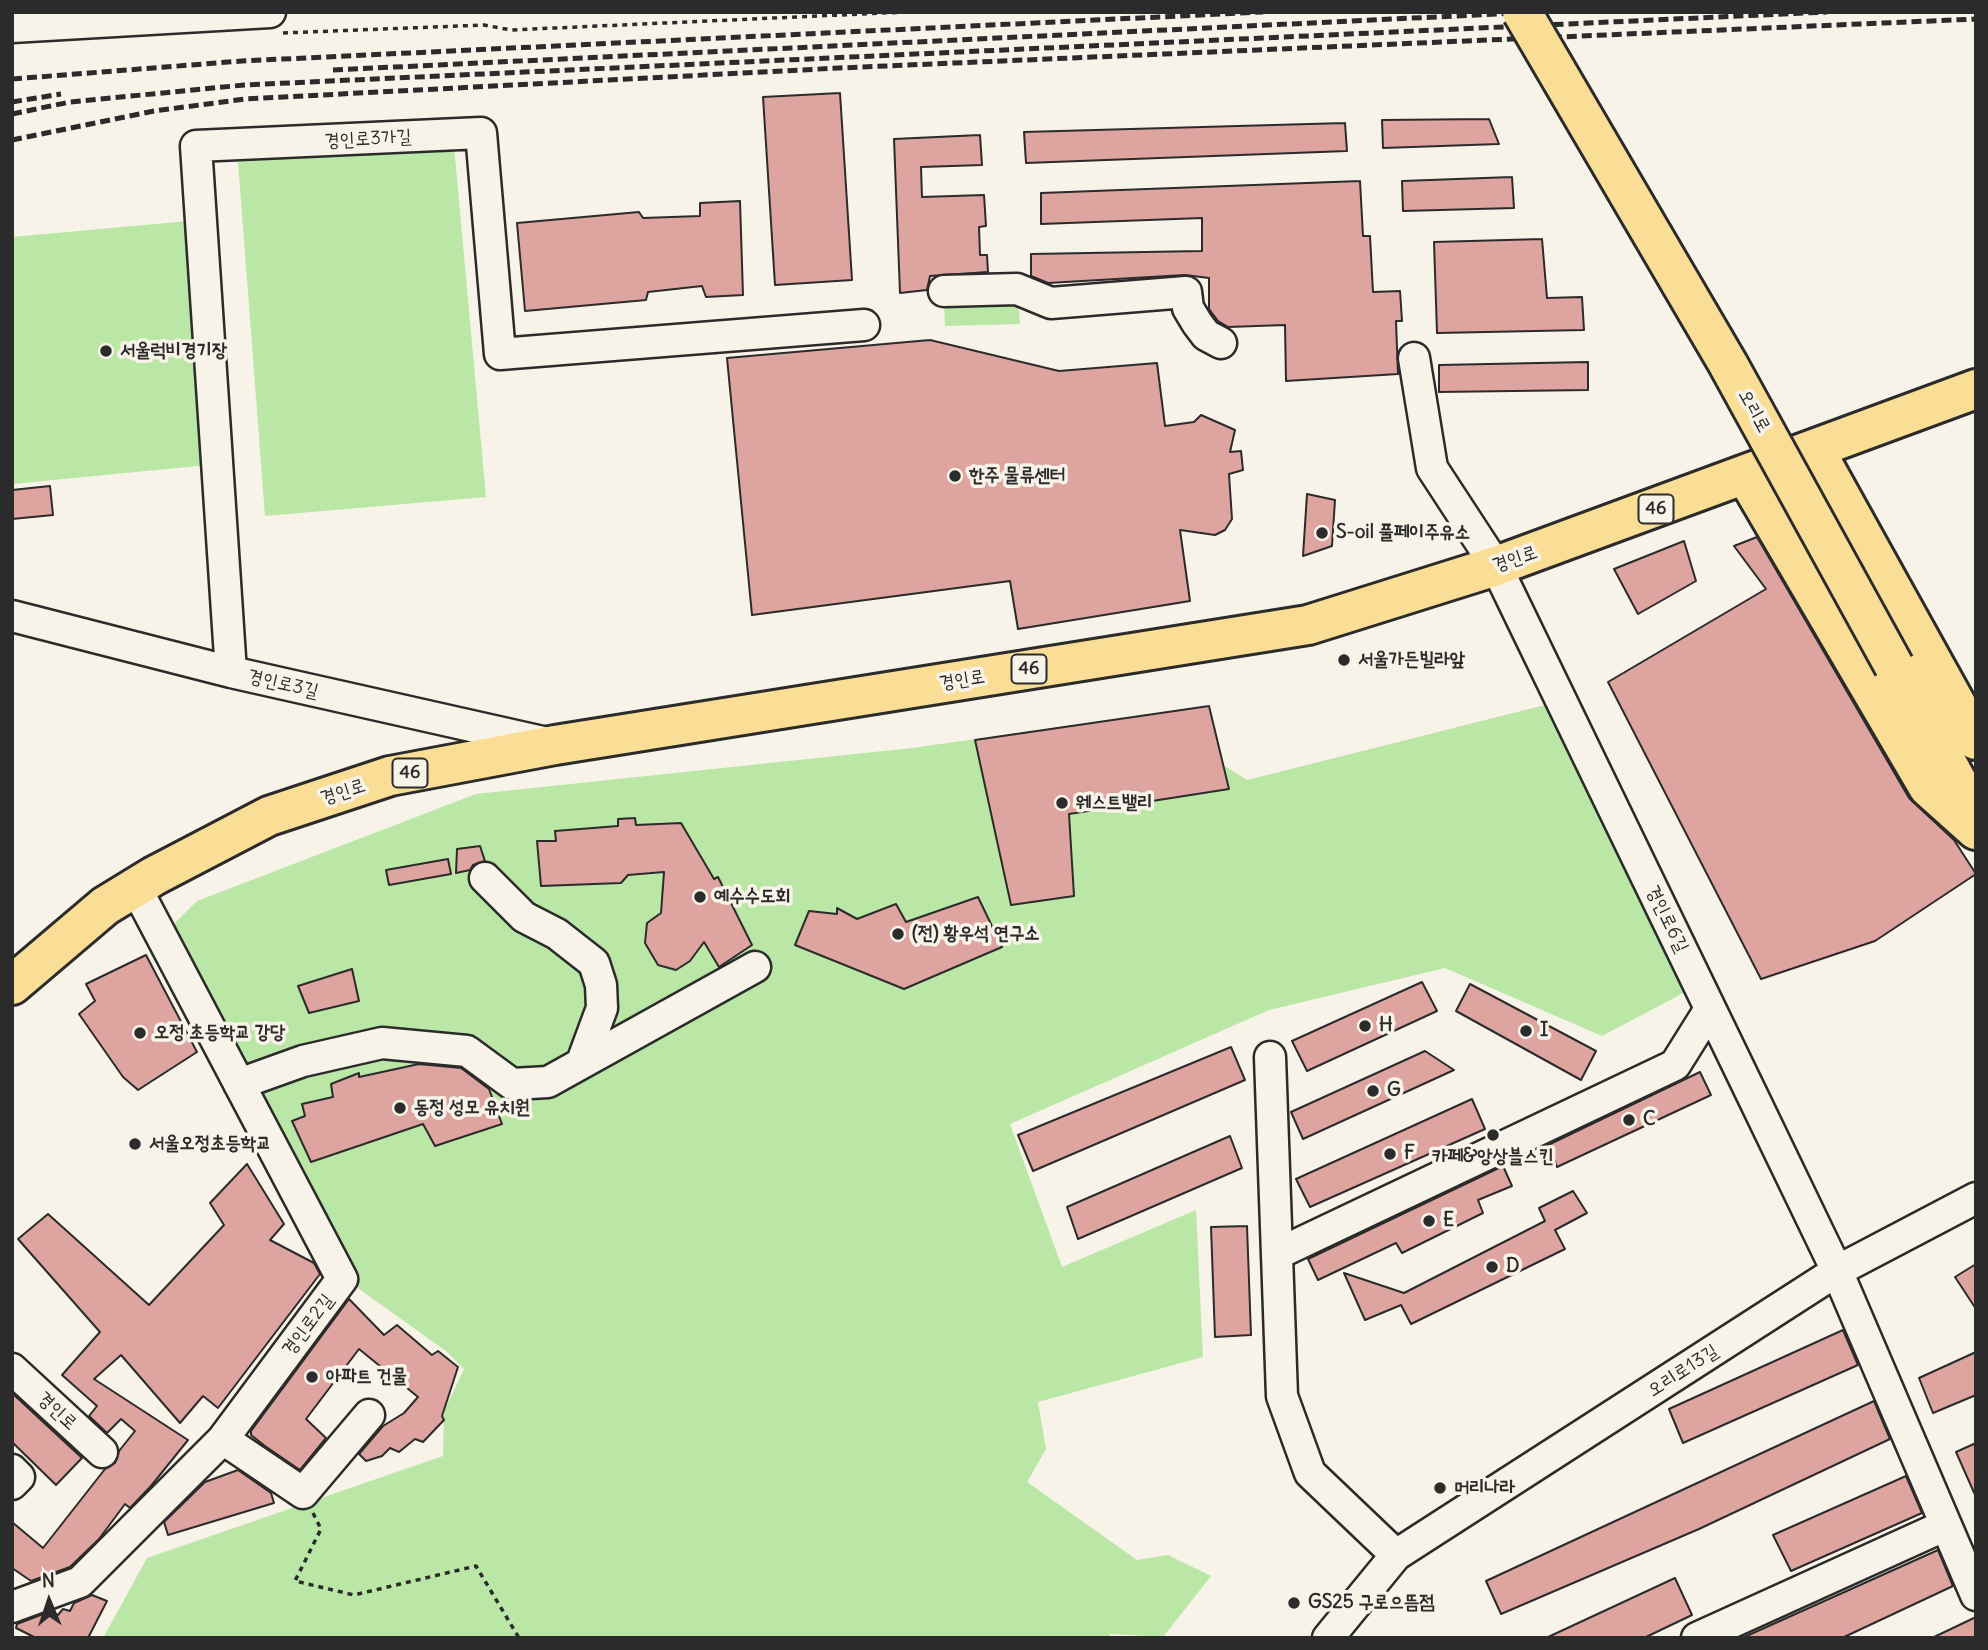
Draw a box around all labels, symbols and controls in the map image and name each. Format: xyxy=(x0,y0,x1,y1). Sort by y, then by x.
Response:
street label: 경인로3가길 xyxy=(324,125,412,153)
place label: 서울럭비경기장 xyxy=(120,340,227,362)
marker: 서울럭비경기장 xyxy=(98,343,114,359)
street label: 오리로 xyxy=(1733,385,1775,437)
place label: 한주 물류센터 xyxy=(969,465,1065,487)
marker: 한주 물류센터 xyxy=(947,468,963,484)
road number: 46 xyxy=(1638,494,1674,524)
place label: S-oil 풀페이주유소 xyxy=(1336,522,1470,544)
marker: S-oil 풀페이주유소 xyxy=(1314,525,1330,541)
street label: 경인로 xyxy=(1490,541,1540,577)
place label: 서울가든빌라앞 xyxy=(1358,649,1465,671)
marker: 서울가든빌라앞 xyxy=(1336,652,1352,668)
road number: 46 xyxy=(1012,654,1046,684)
street label: 경인로3길 xyxy=(245,665,321,703)
street label: 경인로 xyxy=(938,665,986,695)
road number: 46 xyxy=(392,758,428,788)
street label: 경인로 xyxy=(318,774,368,810)
place label: 웨스트밸리 xyxy=(1076,792,1152,814)
marker: 웨스트밸리 xyxy=(1054,795,1070,811)
street label: 경인로6길 xyxy=(1641,882,1693,956)
place label: 예수수도회 xyxy=(714,886,790,908)
marker: 예수수도회 xyxy=(692,889,708,905)
place label: (전) 황우석 연구소 xyxy=(912,923,1040,945)
marker: (전) 황우석 연구소 xyxy=(890,926,906,942)
place label: H xyxy=(1379,1015,1393,1037)
marker: H xyxy=(1357,1018,1373,1034)
place label: I xyxy=(1540,1020,1548,1042)
place label: 오정 초등학교 강당 xyxy=(154,1022,285,1044)
marker: I xyxy=(1518,1023,1534,1039)
marker: 오정 초등학교 강당 xyxy=(132,1025,148,1041)
place label: G xyxy=(1387,1080,1401,1102)
marker: G xyxy=(1365,1083,1381,1099)
place label: 동정 성모 유치원 xyxy=(414,1097,530,1119)
marker: 동정 성모 유치원 xyxy=(392,1100,408,1116)
place label: C xyxy=(1643,1109,1656,1131)
marker: C xyxy=(1621,1112,1637,1128)
marker: 카페&앙상블스킨 xyxy=(1485,1127,1501,1143)
place label: 서울오정초등학교 xyxy=(149,1133,271,1155)
marker: 서울오정초등학교 xyxy=(127,1136,143,1152)
place label: F xyxy=(1404,1143,1415,1165)
marker: F xyxy=(1382,1146,1398,1162)
place label: 카페&앙상블스킨 xyxy=(1432,1146,1554,1168)
place label: E xyxy=(1443,1210,1454,1232)
marker: E xyxy=(1421,1213,1437,1229)
place label: D xyxy=(1506,1256,1519,1278)
marker: D xyxy=(1484,1259,1500,1275)
street label: 경인로2길 xyxy=(277,1290,339,1360)
street label: 오리로13길 xyxy=(1643,1340,1723,1402)
place label: 아파트 건물 xyxy=(326,1366,407,1388)
marker: 아파트 건물 xyxy=(304,1369,320,1385)
street label: 경인로 xyxy=(32,1387,82,1435)
place label: 머리나라 xyxy=(1454,1477,1515,1499)
marker: 머리나라 xyxy=(1432,1480,1448,1496)
north arrow xyxy=(14,1566,84,1636)
text: N xyxy=(41,1568,55,1592)
place label: GS25 구로으뜸점 xyxy=(1308,1592,1435,1614)
marker: GS25 구로으뜸점 xyxy=(1286,1595,1302,1611)

